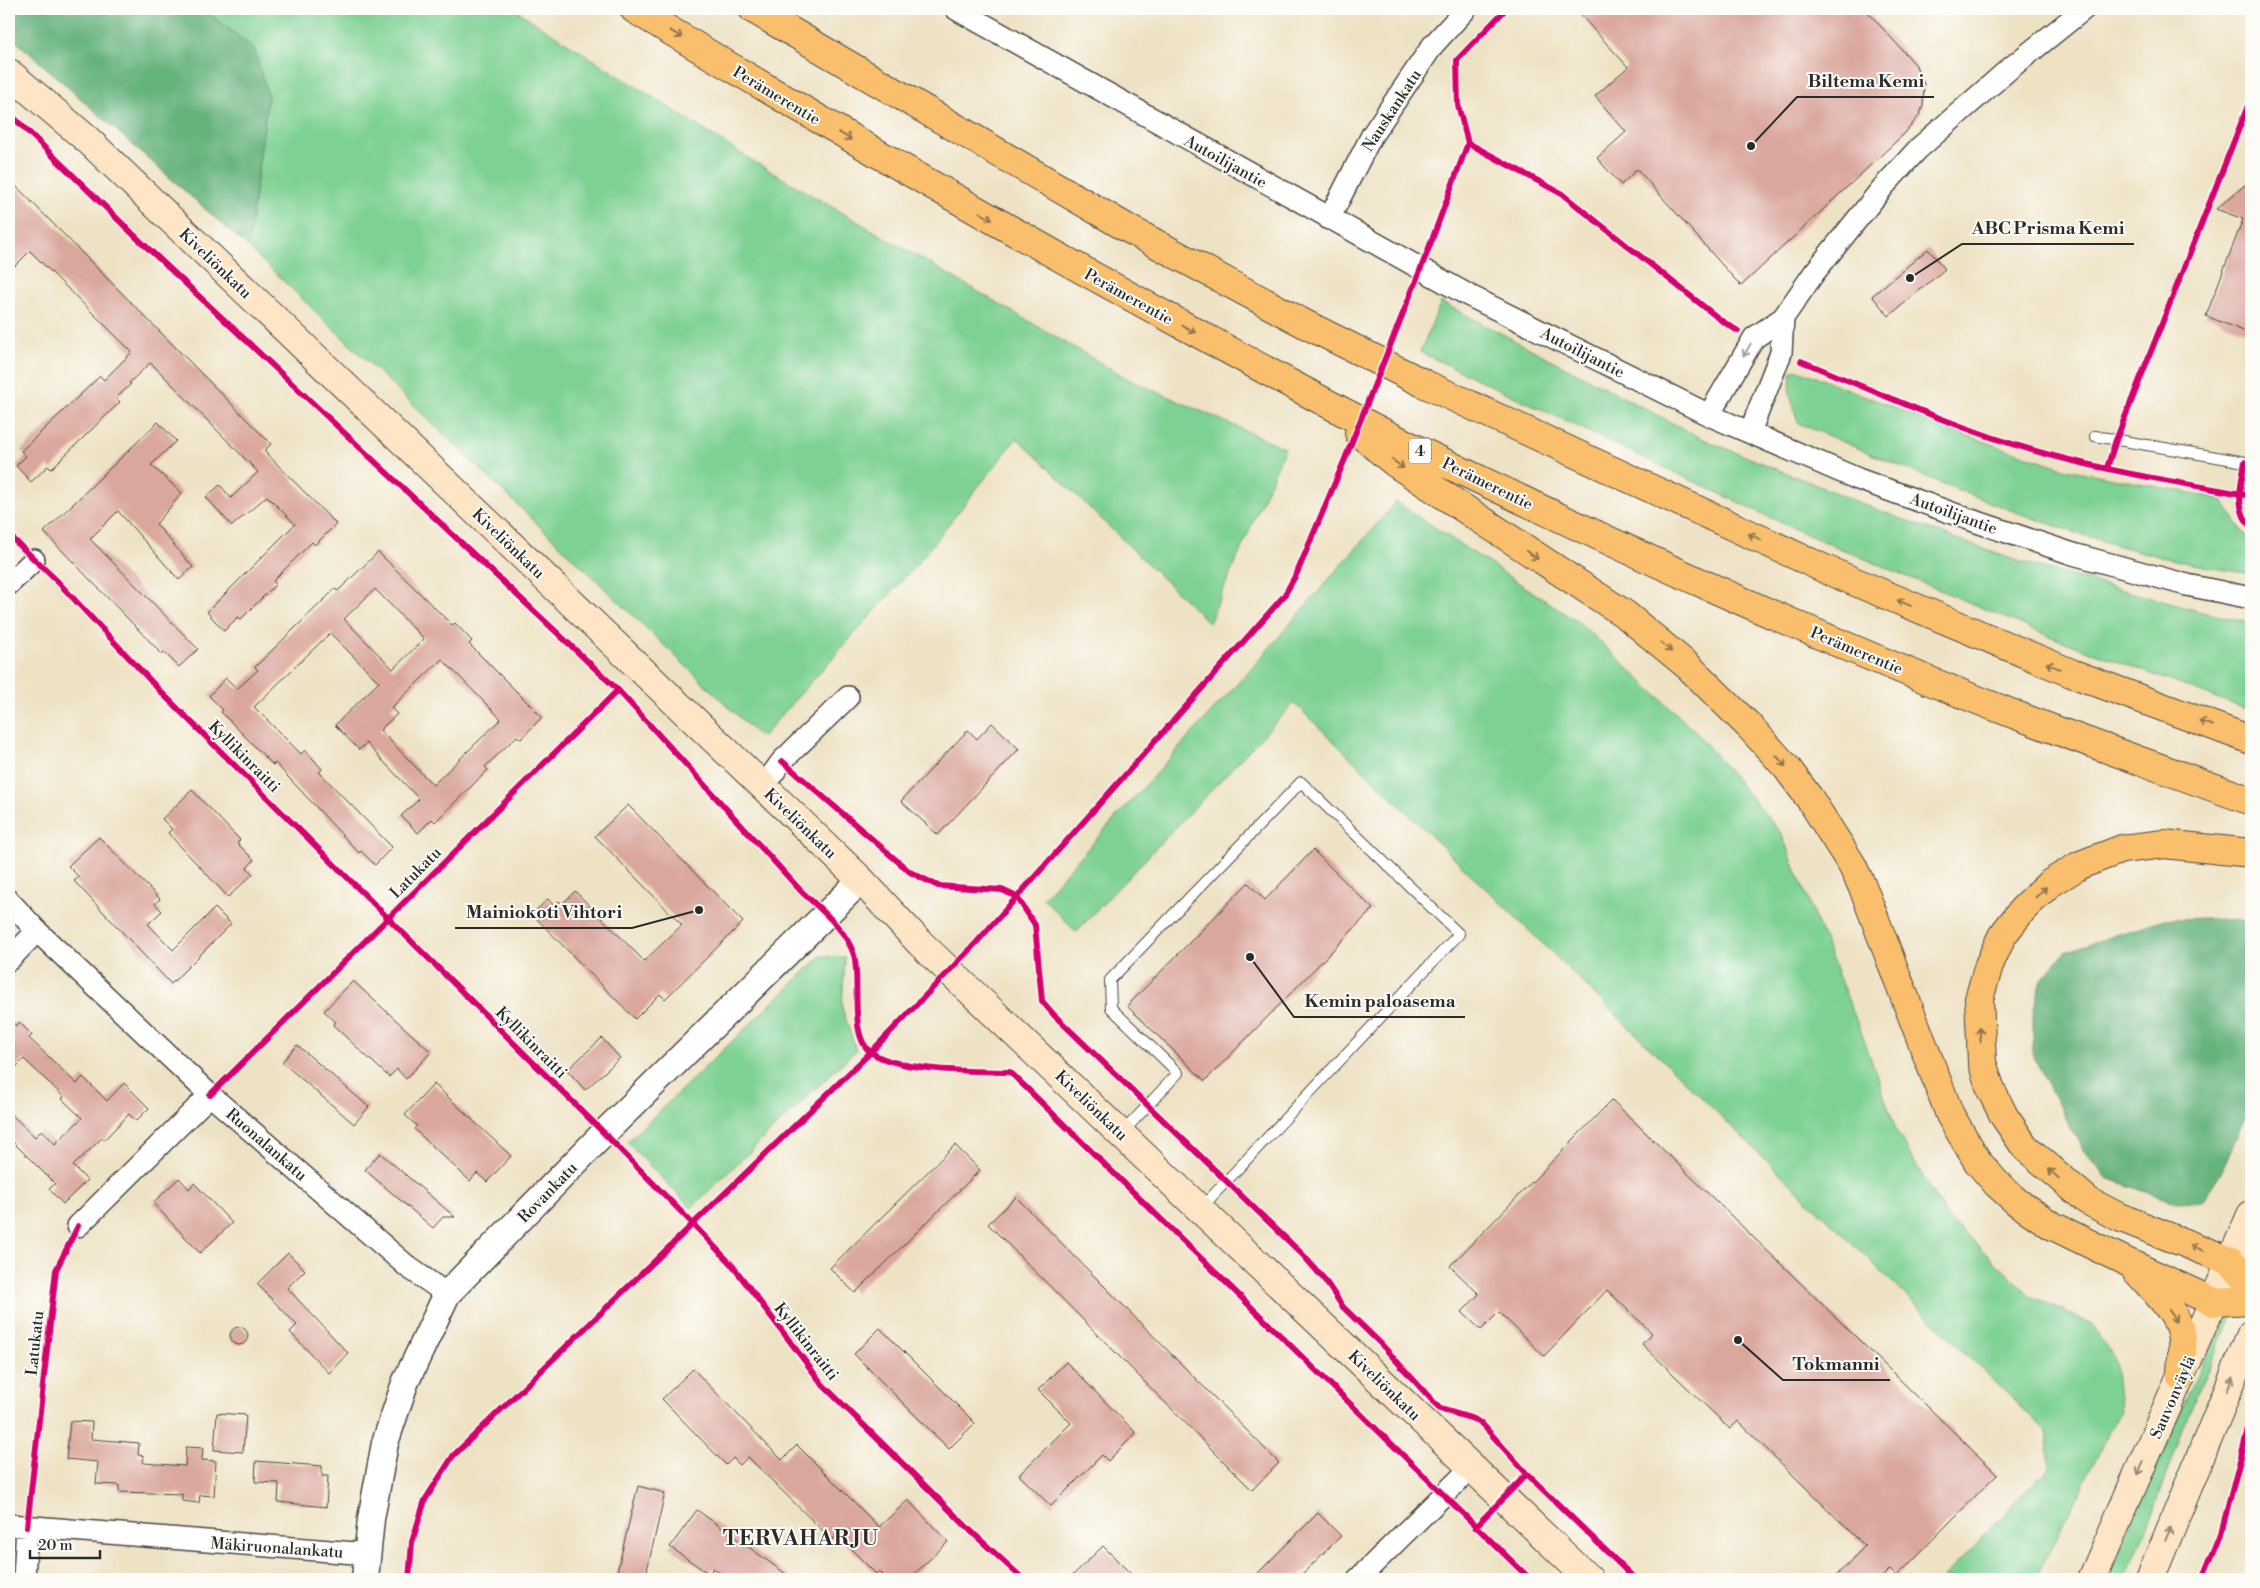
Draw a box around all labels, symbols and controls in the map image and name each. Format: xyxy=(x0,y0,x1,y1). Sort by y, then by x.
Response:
one-way arrow xyxy=(668,29,682,39)
street label: Perämerentie xyxy=(729,62,824,130)
callout: Biltema Kemi xyxy=(1797,64,1934,97)
street label: Nauskankatu xyxy=(1358,66,1426,155)
text: Biltema Kemi xyxy=(1808,70,1924,93)
street label: Autoilijantie xyxy=(1180,130,1270,193)
one-way arrow xyxy=(837,131,851,141)
callout: ABC Prisma Kemi xyxy=(1962,211,2134,244)
one-way arrow xyxy=(978,212,993,222)
text: ABC Prisma Kemi xyxy=(1971,217,2125,240)
street label: Kiveliönkatu xyxy=(175,224,256,303)
street label: Perämerentie xyxy=(1081,264,1176,329)
street label: Autoilijantie xyxy=(1536,323,1628,383)
one-way arrow xyxy=(1181,325,1196,334)
one-way arrow xyxy=(1742,342,1752,356)
road number: 4 xyxy=(1409,438,1431,464)
street label: Perämerentie xyxy=(1439,453,1536,514)
one-way arrow xyxy=(1391,459,1405,469)
street label: Autoilijantie xyxy=(1906,489,2000,539)
street label: Kiveliönkatu xyxy=(468,504,549,583)
one-way arrow xyxy=(1748,532,1763,542)
one-way arrow xyxy=(1525,550,1539,560)
one-way arrow xyxy=(1897,597,1912,607)
street label: Perämerentie xyxy=(1807,622,1906,679)
one-way arrow xyxy=(1659,641,1672,652)
one-way arrow xyxy=(2046,661,2061,670)
street label: Kyllikinraitti xyxy=(204,717,284,797)
one-way arrow xyxy=(2198,718,2214,727)
one-way arrow xyxy=(1776,755,1787,768)
street label: Kiveliönkatu xyxy=(760,784,841,863)
street label: Latukatu xyxy=(386,843,446,903)
one-way arrow xyxy=(2035,886,2047,898)
callout: Mainiokoti Vihtori xyxy=(455,895,632,928)
text: Mainiokoti Vihtori xyxy=(466,901,622,924)
callout: Kemin paloasema xyxy=(1294,984,1465,1017)
text: Kemin paloasema xyxy=(1305,990,1456,1013)
street label: Kyllikinraitti xyxy=(491,1003,571,1083)
one-way arrow xyxy=(1975,1027,1985,1043)
street label: Kiveliönkatu xyxy=(1051,1066,1132,1145)
street label: Ruonalankatu xyxy=(222,1104,311,1185)
street label: Rovankatu xyxy=(514,1158,582,1227)
one-way arrow xyxy=(2048,1168,2061,1179)
one-way arrow xyxy=(2190,1243,2205,1252)
street label: Kyllikinraitti xyxy=(770,1299,843,1385)
one-way arrow xyxy=(2168,1309,2178,1323)
street label: Latukatu xyxy=(22,1310,48,1377)
street label: Kiveliönkatu xyxy=(1344,1346,1425,1425)
callout: Tokmanni xyxy=(1783,1347,1890,1380)
street label: Sauvonväylä xyxy=(2146,1352,2200,1442)
text: Tokmanni xyxy=(1793,1353,1880,1376)
one-way arrow xyxy=(2226,1377,2236,1392)
one-way arrow xyxy=(2135,1460,2145,1475)
district label: TERVAHARJU xyxy=(723,1526,879,1552)
one-way arrow xyxy=(2164,1527,2174,1542)
scale bar xyxy=(30,1528,100,1560)
street label: Mäkiruonalankatu xyxy=(210,1533,344,1563)
text: 20 m xyxy=(38,1536,73,1555)

